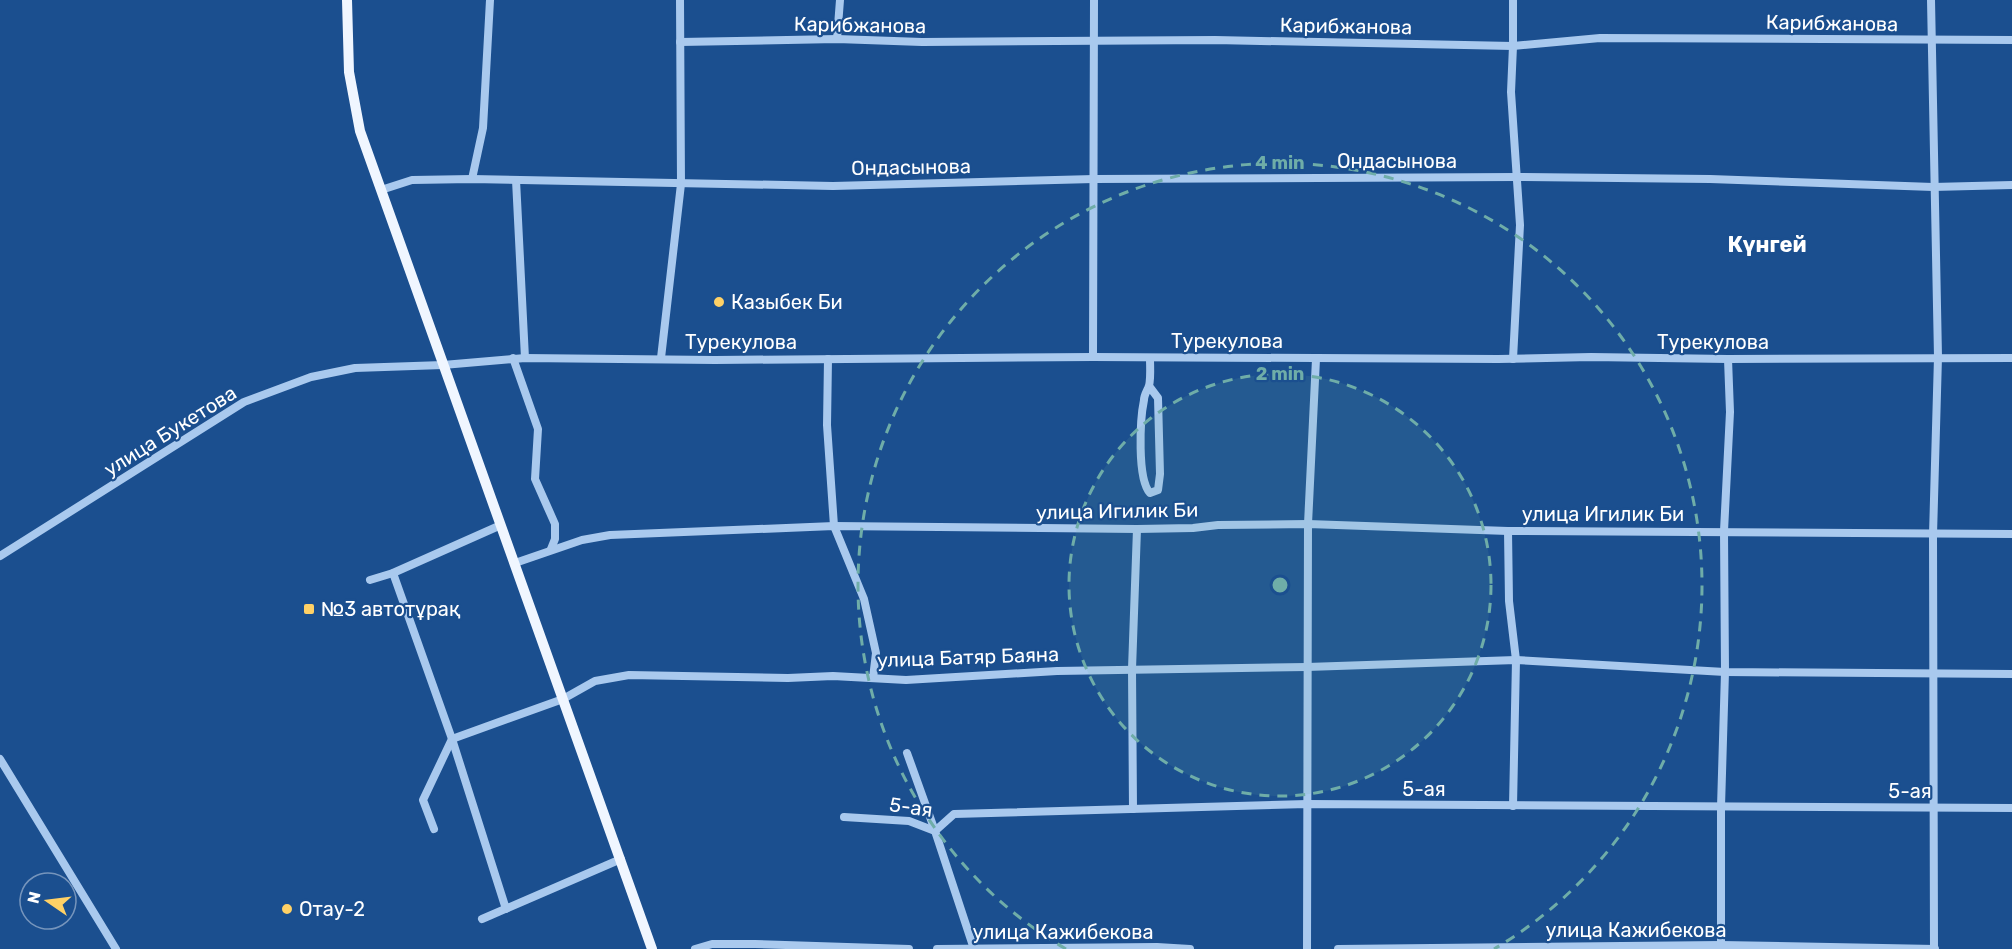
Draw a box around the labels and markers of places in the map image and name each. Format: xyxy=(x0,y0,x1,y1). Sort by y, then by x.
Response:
place label: Казыбек Би xyxy=(731,290,843,314)
marker: Казыбек Би xyxy=(712,295,726,309)
centre of rings xyxy=(1270,575,1290,595)
place label: №3 автотұрақ xyxy=(321,597,461,621)
marker: №3 автотұрақ xyxy=(302,602,316,616)
place label: Отау-2 xyxy=(299,897,365,921)
marker: Отау-2 xyxy=(280,902,294,916)

